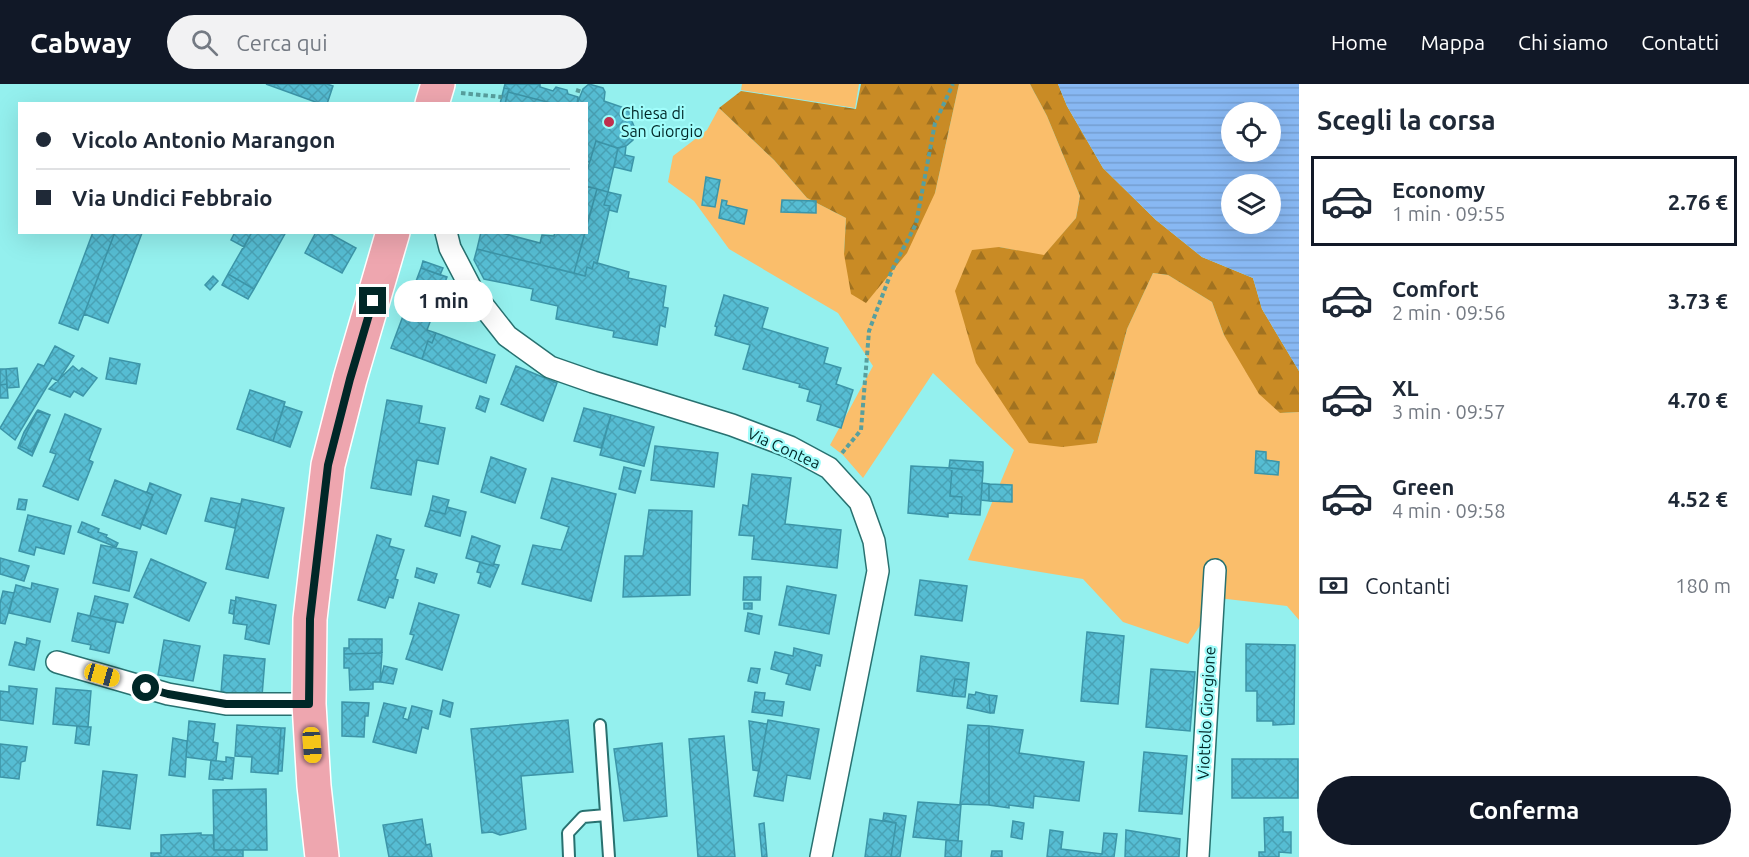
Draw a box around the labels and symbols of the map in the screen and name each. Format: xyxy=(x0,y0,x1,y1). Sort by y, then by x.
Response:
place label: Chiesa di San Giorgio xyxy=(621,104,703,140)
marker: Chiesa di San Giorgio xyxy=(602,115,616,129)
callout: 1 min xyxy=(394,280,493,322)
route end xyxy=(359,287,386,314)
street label: Via Contea xyxy=(745,424,823,472)
street label: Viottolo Giorgione xyxy=(1194,646,1218,780)
car xyxy=(82,661,122,689)
route start xyxy=(132,674,159,701)
car xyxy=(302,726,322,764)

